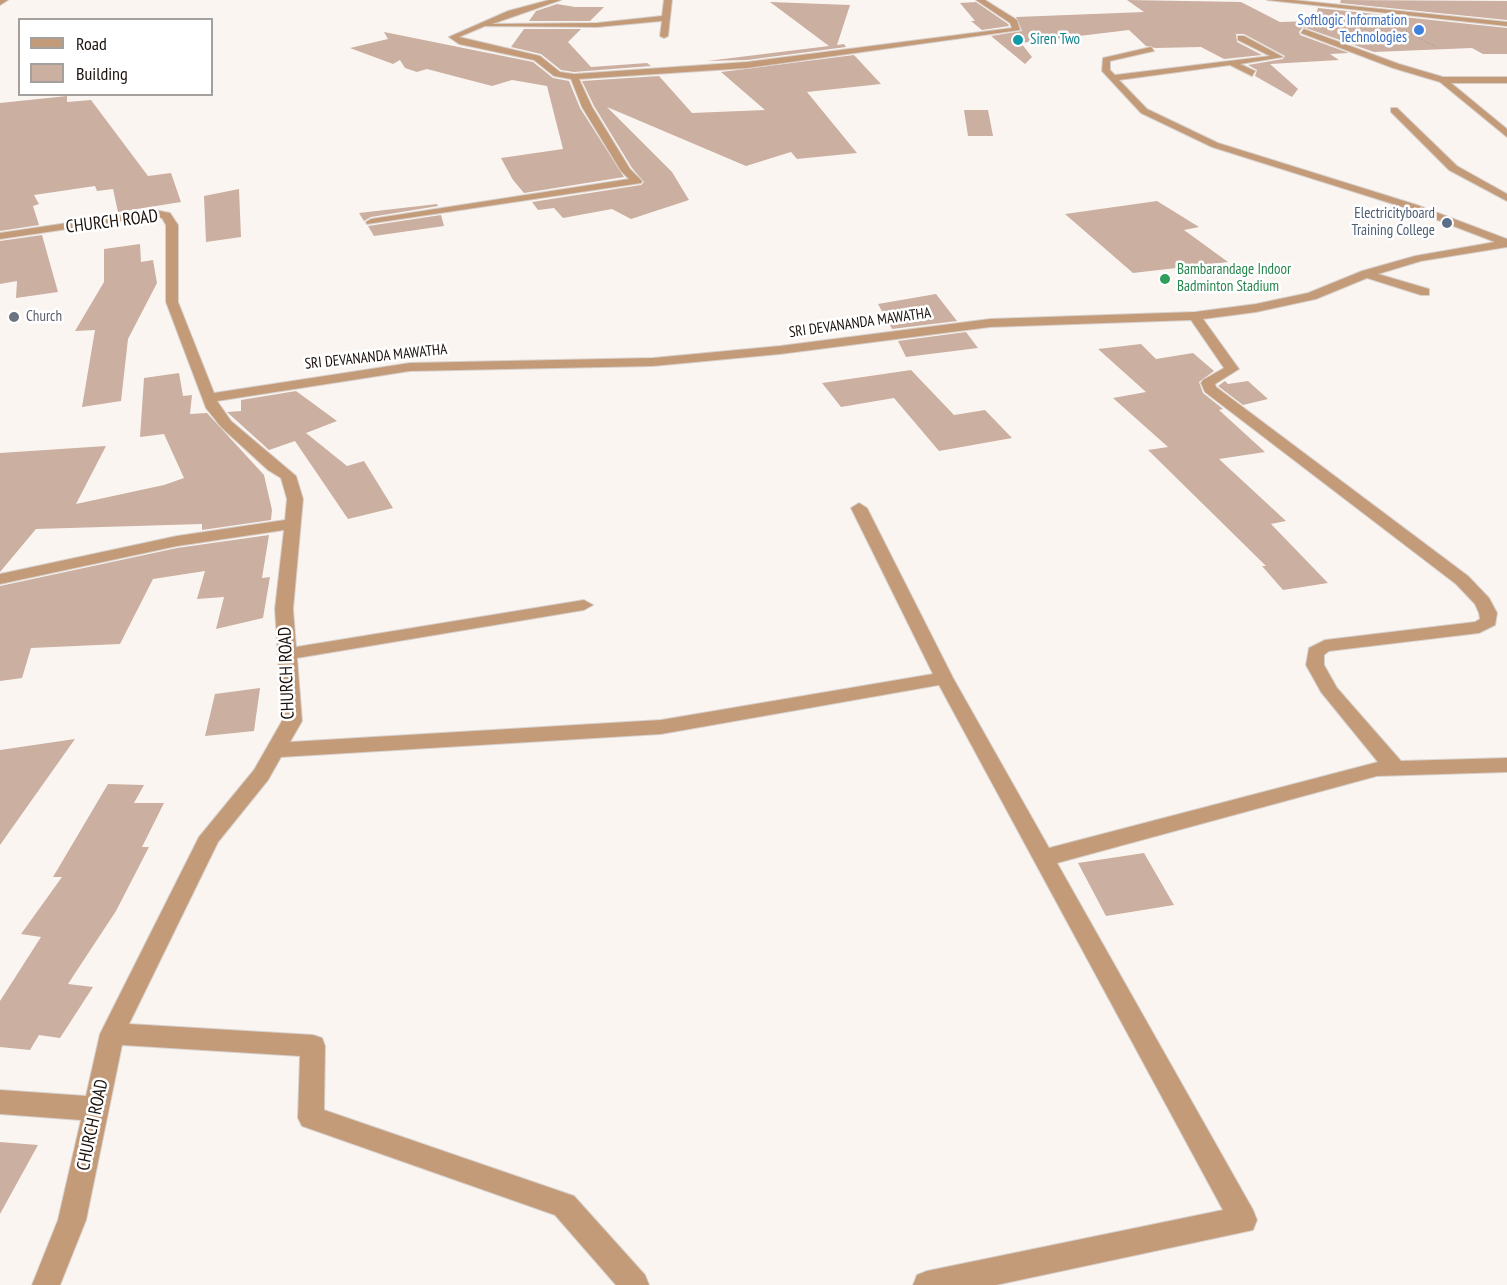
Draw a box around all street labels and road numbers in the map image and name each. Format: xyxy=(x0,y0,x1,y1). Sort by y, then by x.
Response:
street label: CHURCH ROAD xyxy=(65,206,159,238)
street label: SRI DEVANANDA MAWATHA xyxy=(788,304,932,342)
street label: SRI DEVANANDA MAWATHA xyxy=(304,341,448,373)
street label: CHURCH ROAD xyxy=(275,626,299,720)
street label: CHURCH ROAD xyxy=(73,1077,113,1173)

